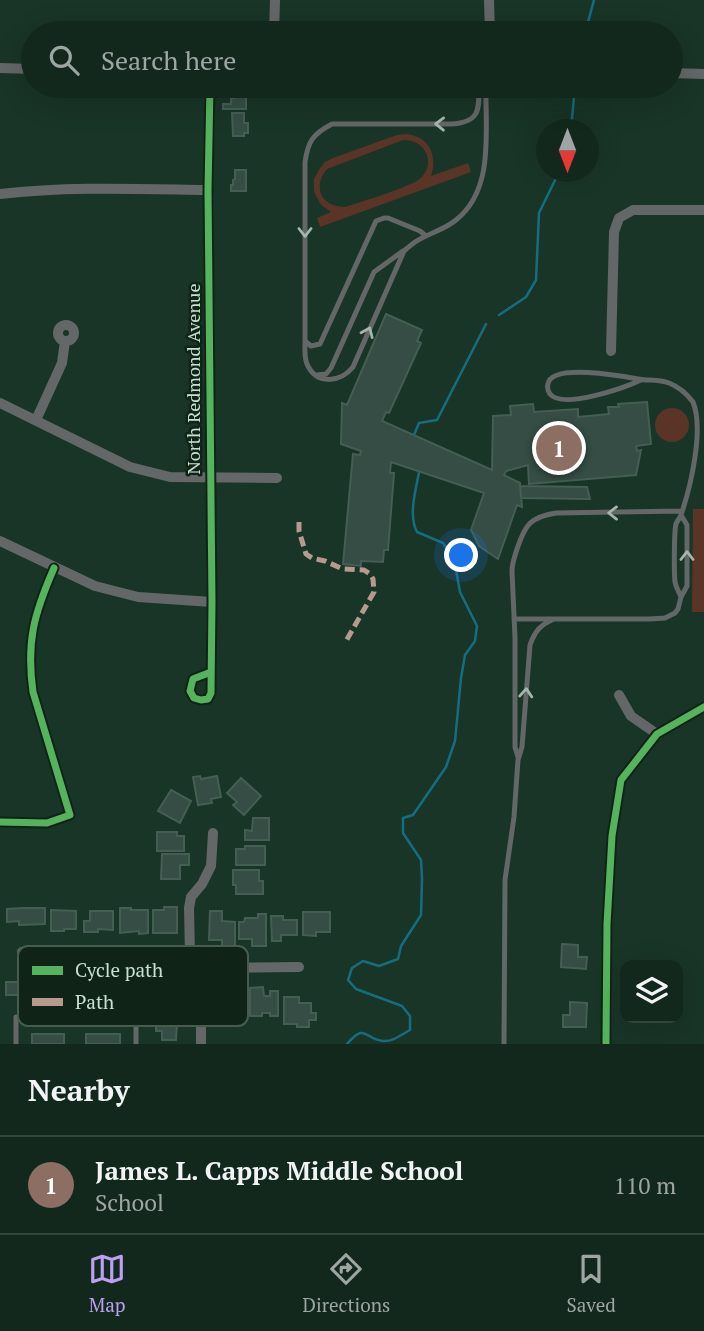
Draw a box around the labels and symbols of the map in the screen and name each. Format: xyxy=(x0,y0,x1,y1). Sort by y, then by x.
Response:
one-way arrow xyxy=(434,116,445,132)
north arrow xyxy=(536,119,599,182)
one-way arrow xyxy=(297,227,313,237)
street label: North Redmond Avenue xyxy=(181,284,205,474)
one-way arrow xyxy=(360,327,374,339)
pin: 1 xyxy=(536,422,582,474)
one-way arrow xyxy=(608,505,618,521)
your location xyxy=(444,538,478,572)
one-way arrow xyxy=(679,550,695,561)
one-way arrow xyxy=(518,687,533,698)
legend xyxy=(18,946,248,1026)
text: Cycle path xyxy=(75,957,163,982)
text: Path xyxy=(75,989,114,1014)

